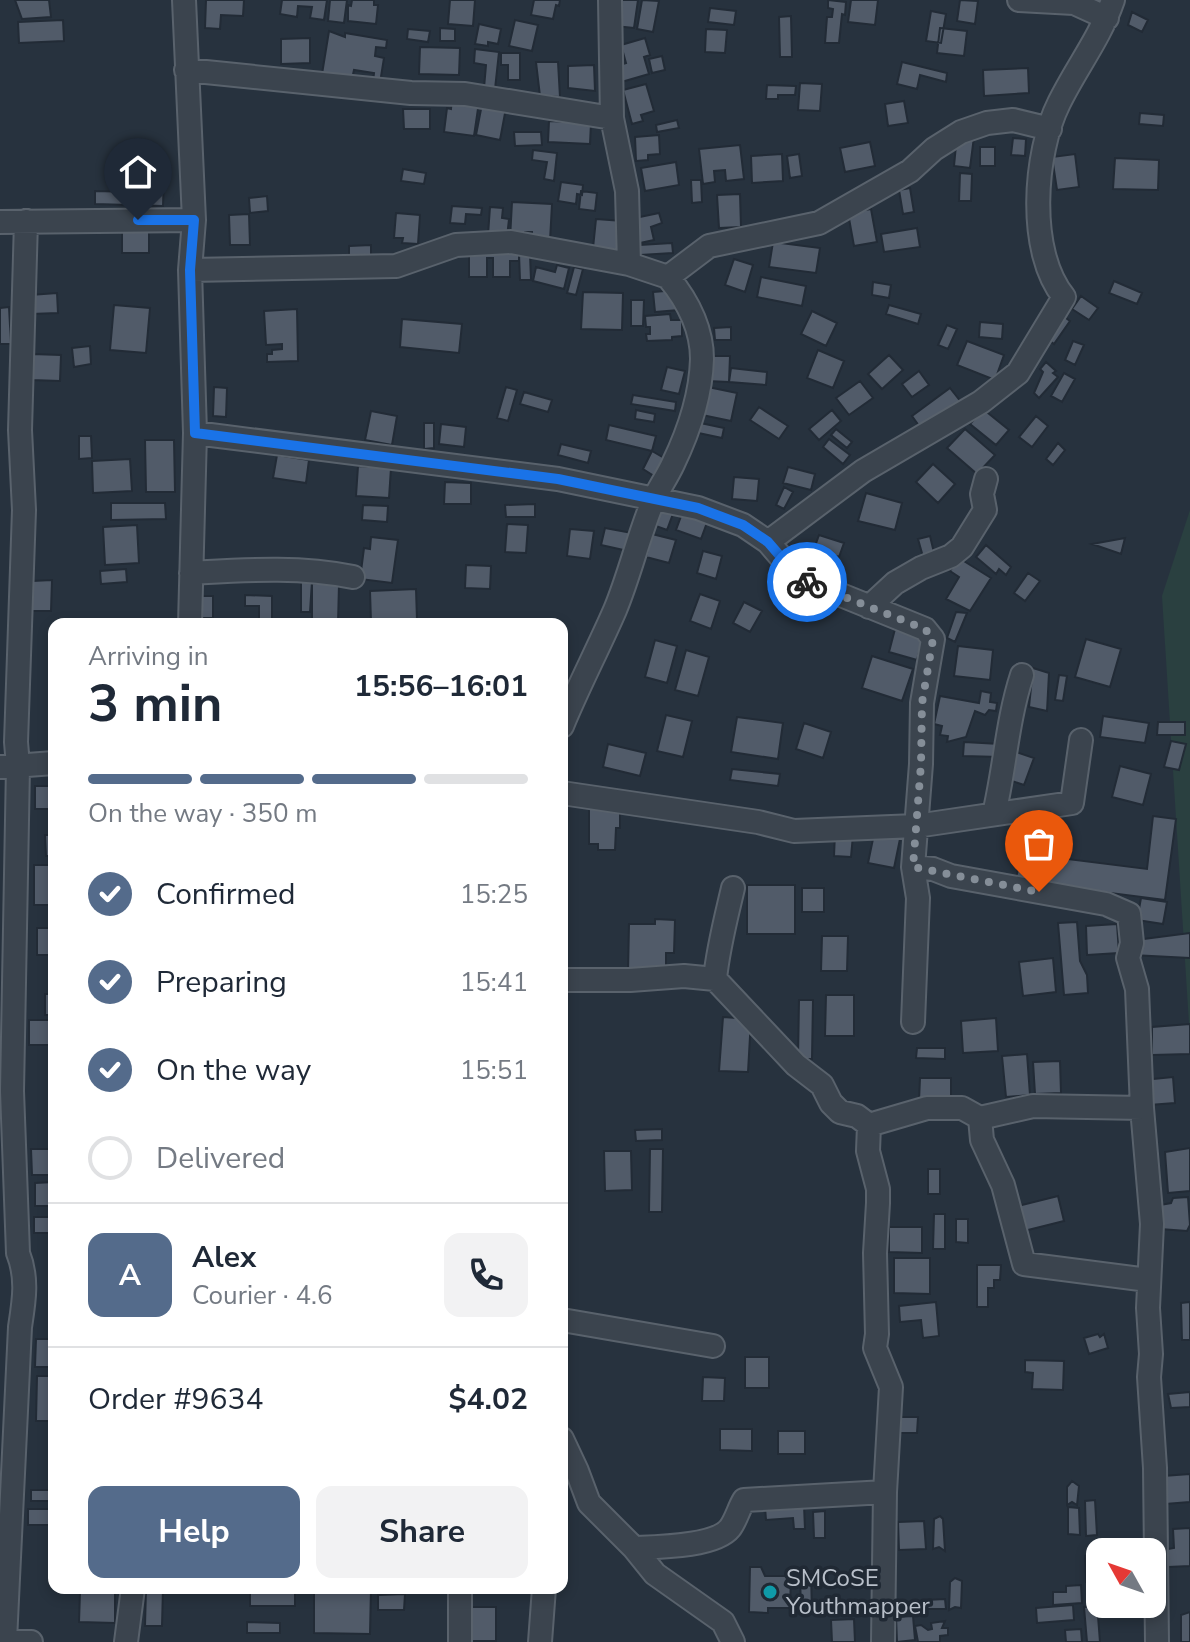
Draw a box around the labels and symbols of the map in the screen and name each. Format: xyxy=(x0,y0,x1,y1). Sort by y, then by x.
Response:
pin xyxy=(104,138,172,220)
courier xyxy=(767,542,847,622)
pin xyxy=(1005,810,1073,892)
north arrow xyxy=(1086,1538,1166,1618)
place label: SMCoSE Youthmapper xyxy=(785,1562,930,1622)
marker: SMCoSE Youthmapper xyxy=(761,1583,779,1601)

